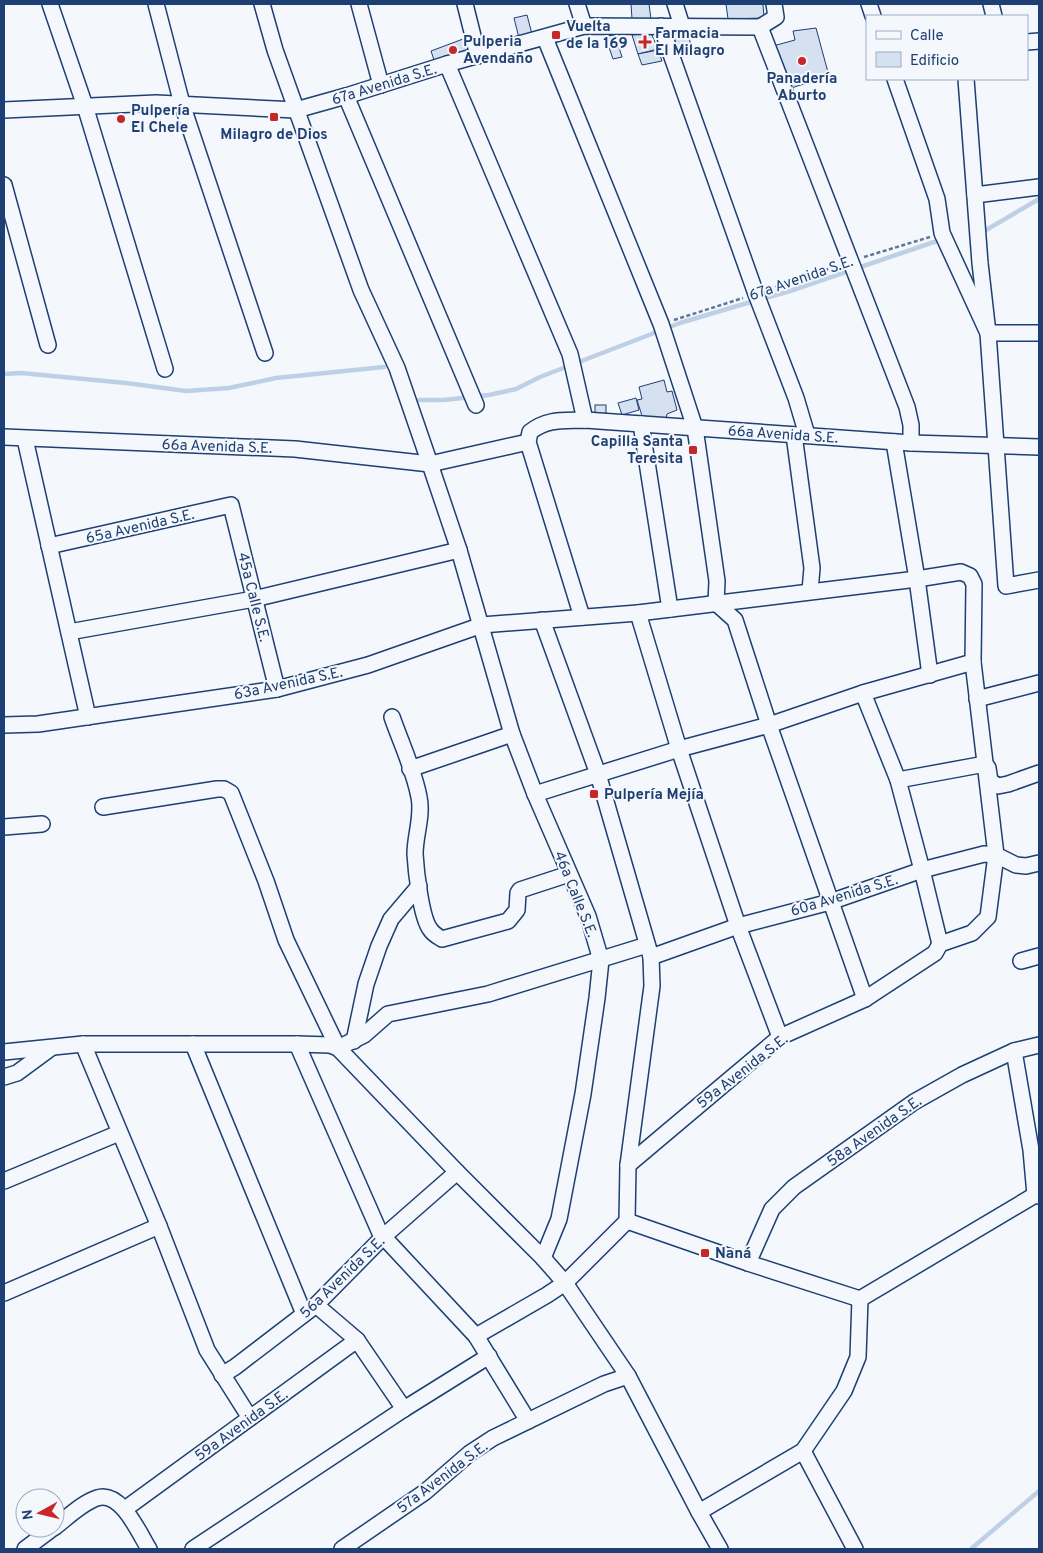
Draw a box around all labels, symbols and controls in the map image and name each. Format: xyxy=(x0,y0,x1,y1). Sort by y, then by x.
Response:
legend xyxy=(866,15,1028,80)
place label: Vuelta de la 169 xyxy=(566,18,628,54)
place label: Farmacia El Milagro xyxy=(655,25,725,61)
text: Calle xyxy=(910,27,944,46)
marker: Vuelta de la 169 xyxy=(550,29,562,41)
place label: Pulperia Avendaño xyxy=(463,33,533,69)
marker: Farmacia El Milagro xyxy=(639,36,651,48)
marker: Pulperia Avendaño xyxy=(447,44,459,56)
text: Edificio xyxy=(910,52,959,71)
marker: Panadería Aburto xyxy=(796,55,808,67)
street label: 67a Avenida S.E. xyxy=(330,60,439,110)
place label: Panadería Aburto xyxy=(767,70,837,106)
place label: Pulpería El Chele xyxy=(131,102,190,138)
marker: Milagro de Dios xyxy=(268,111,280,123)
marker: Pulpería El Chele xyxy=(115,113,127,125)
place label: Milagro de Dios xyxy=(220,126,328,145)
street label: 67a Avenida S.E. xyxy=(747,253,856,306)
street label: 66a Avenida S.E. xyxy=(727,422,839,449)
place label: Capilla Santa Teresita xyxy=(591,433,683,469)
street label: 66a Avenida S.E. xyxy=(161,436,273,459)
marker: Capilla Santa Teresita xyxy=(687,444,699,456)
street label: 65a Avenida S.E. xyxy=(84,506,196,549)
street label: 45a Calle S.E. xyxy=(232,551,273,644)
street label: 63a Avenida S.E. xyxy=(232,664,344,705)
place label: Pulpería Mejía xyxy=(604,786,704,805)
marker: Pulpería Mejía xyxy=(588,788,600,800)
street label: 46a Calle S.E. xyxy=(549,849,600,940)
street label: 60a Avenida S.E. xyxy=(788,871,900,922)
street label: 59a Avenida S.E. xyxy=(693,1031,792,1114)
street label: 58a Avenida S.E. xyxy=(824,1093,926,1172)
street label: 56a Avenida S.E. xyxy=(297,1233,390,1323)
place label: Naná xyxy=(715,1245,751,1264)
marker: Naná xyxy=(699,1247,711,1259)
street label: 59a Avenida S.E. xyxy=(192,1386,292,1466)
street label: 57a Avenida S.E. xyxy=(394,1438,492,1519)
north arrow xyxy=(15,1488,65,1538)
text: N xyxy=(19,1508,38,1521)

